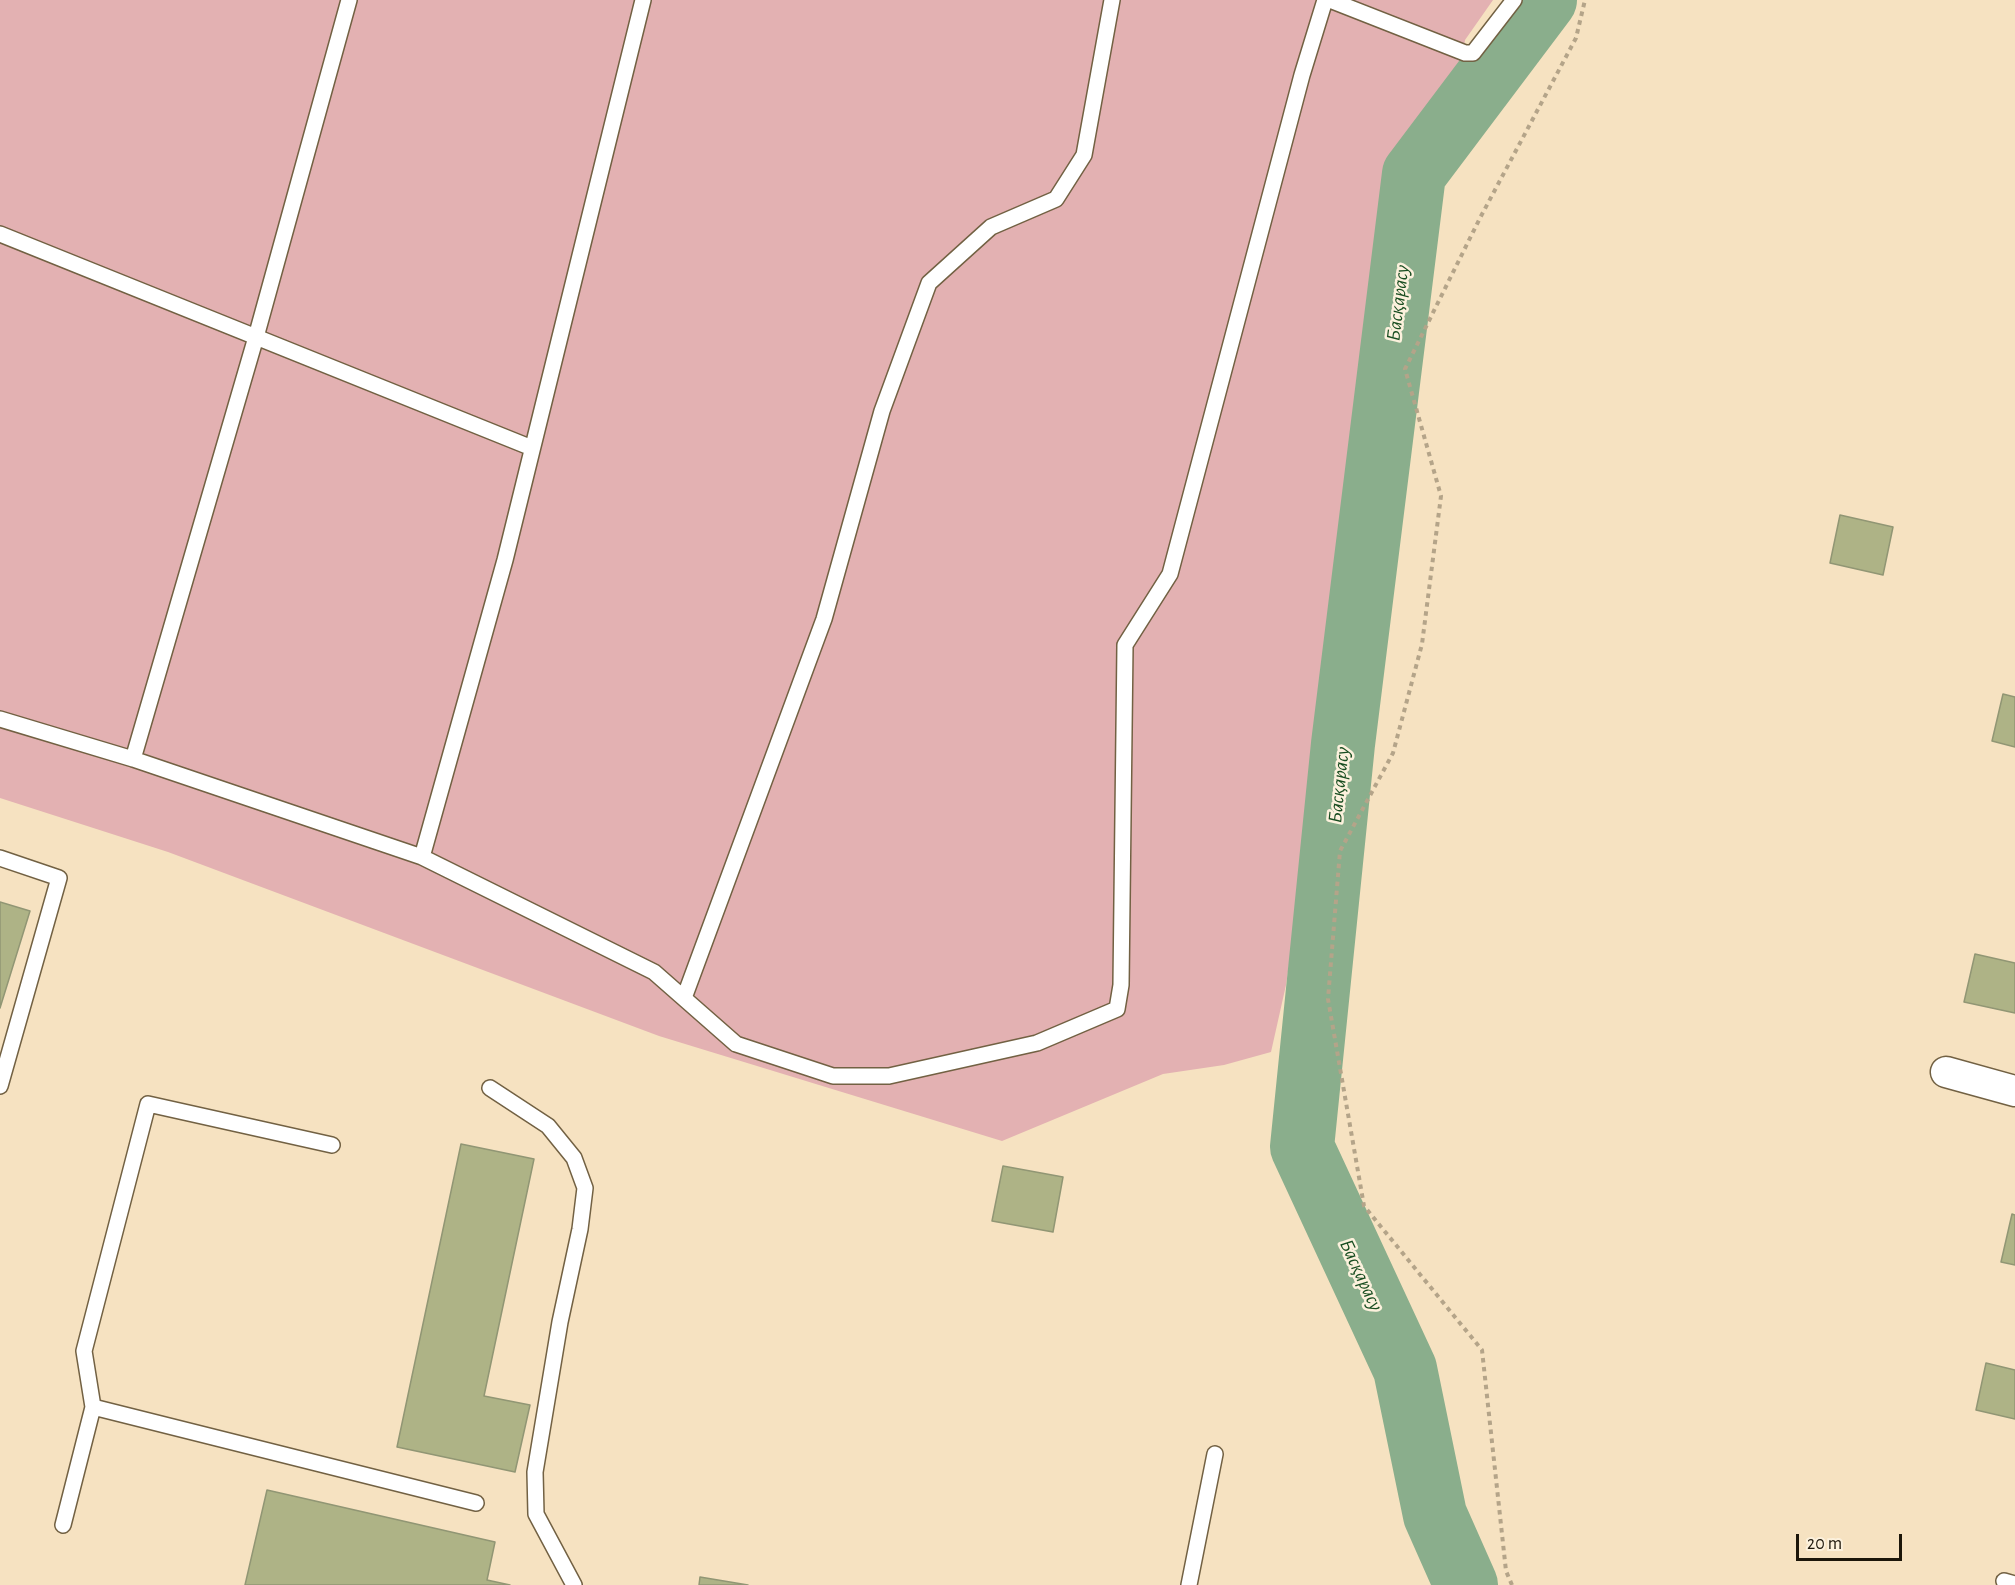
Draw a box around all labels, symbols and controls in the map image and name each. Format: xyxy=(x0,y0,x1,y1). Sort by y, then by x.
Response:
water label: Басқарасу xyxy=(1381,264,1415,342)
water label: Басқарасу xyxy=(1323,746,1355,824)
water label: Басқарасу xyxy=(1334,1235,1388,1315)
scale bar xyxy=(1799,1522,1906,1560)
text: 20 m xyxy=(1807,1535,1842,1553)

